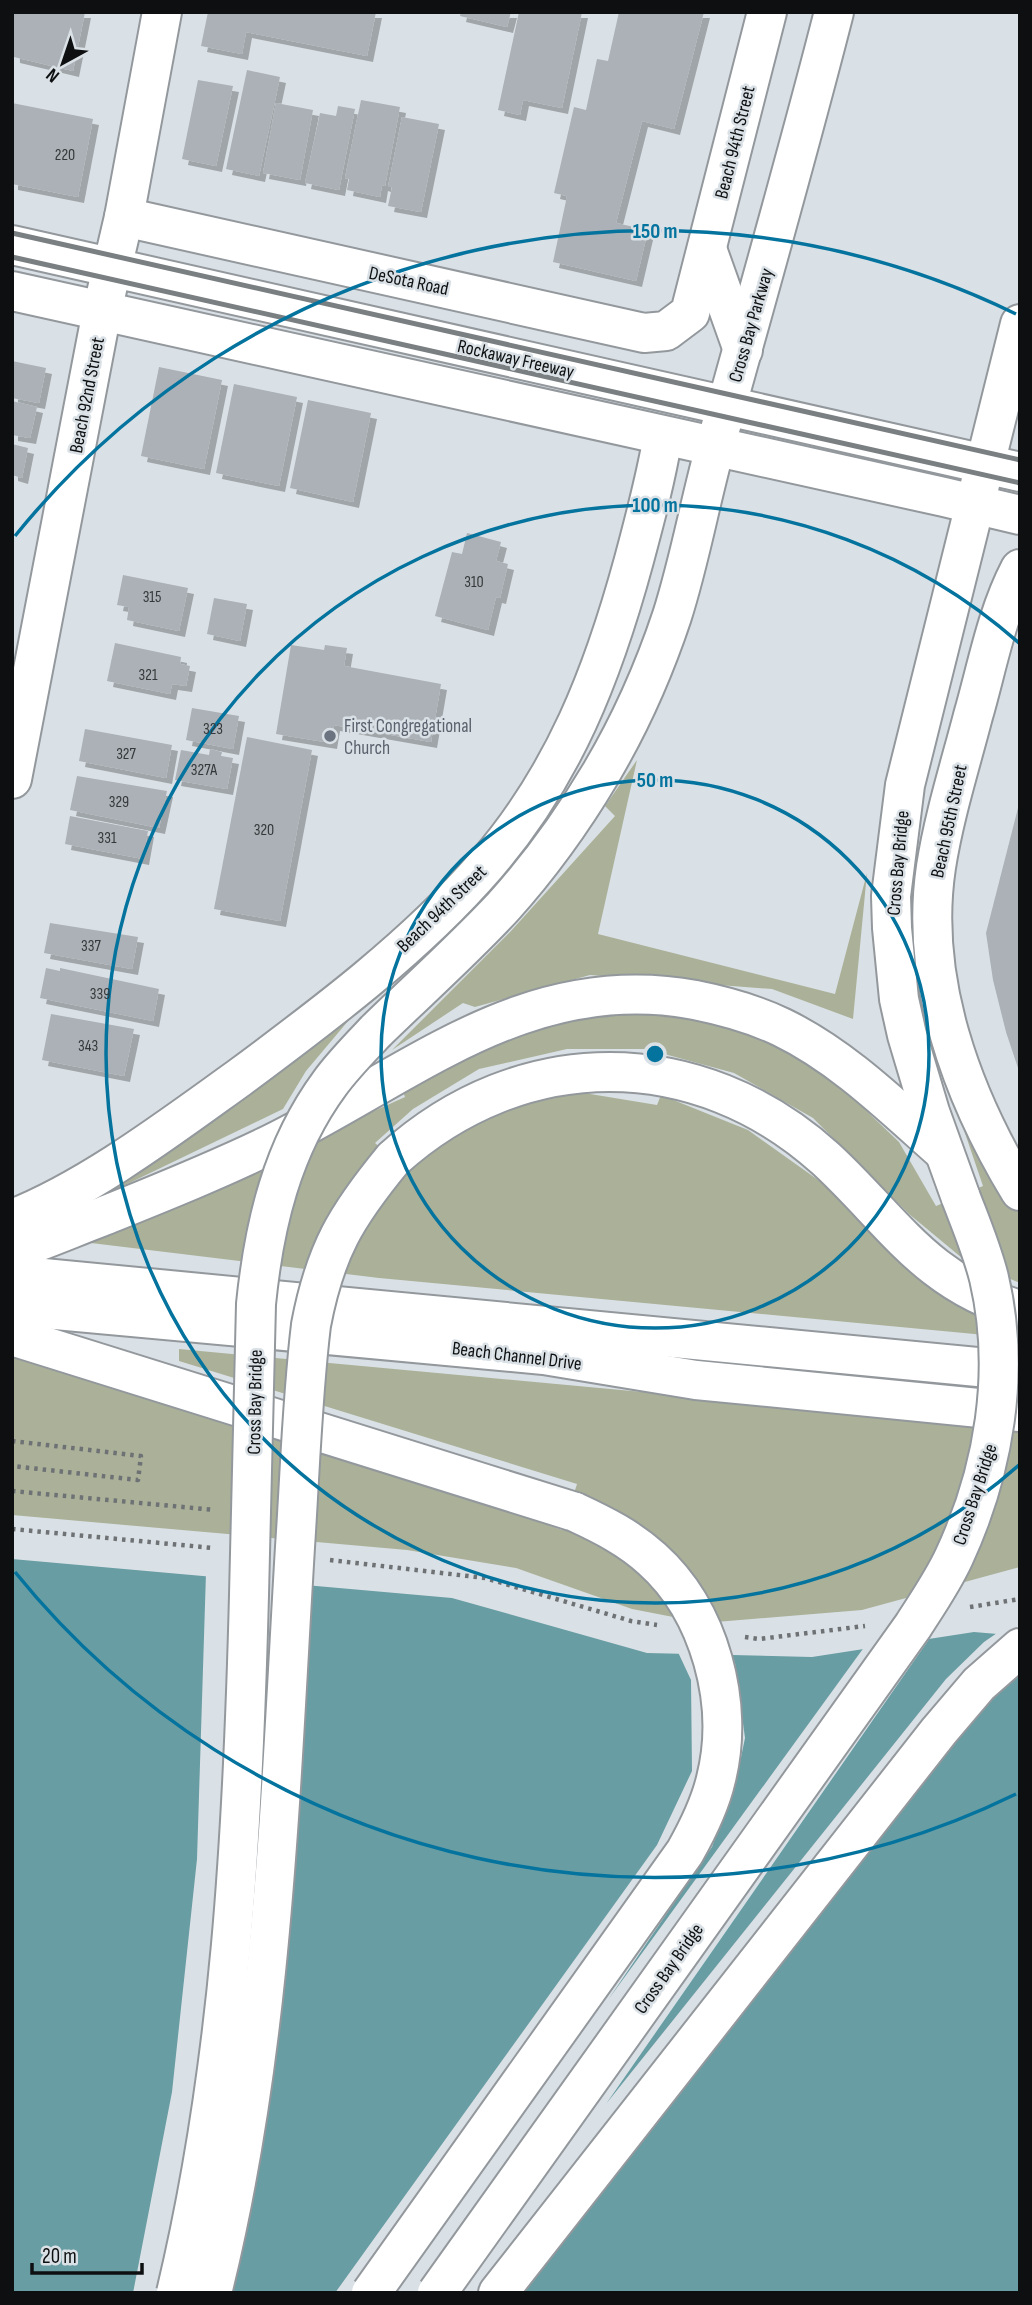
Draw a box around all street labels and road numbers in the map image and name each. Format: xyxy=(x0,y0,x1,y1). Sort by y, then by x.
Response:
street label: Beach 94th Street xyxy=(710,83,761,201)
street label: DeSota Road xyxy=(367,262,451,301)
street label: Cross Bay Parkway xyxy=(724,265,779,385)
street label: Beach 92nd Street xyxy=(65,335,110,455)
street label: Rockaway Freeway xyxy=(455,335,577,384)
street label: Beach 95th Street xyxy=(926,762,973,880)
street label: Cross Bay Bridge xyxy=(882,810,915,917)
street label: Beach 94th Street xyxy=(392,861,492,957)
street label: Beach Channel Drive xyxy=(451,1337,583,1376)
street label: Cross Bay Bridge xyxy=(243,1349,268,1455)
street label: Cross Bay Bridge xyxy=(948,1441,1003,1548)
street label: Cross Bay Bridge xyxy=(630,1919,709,2019)

